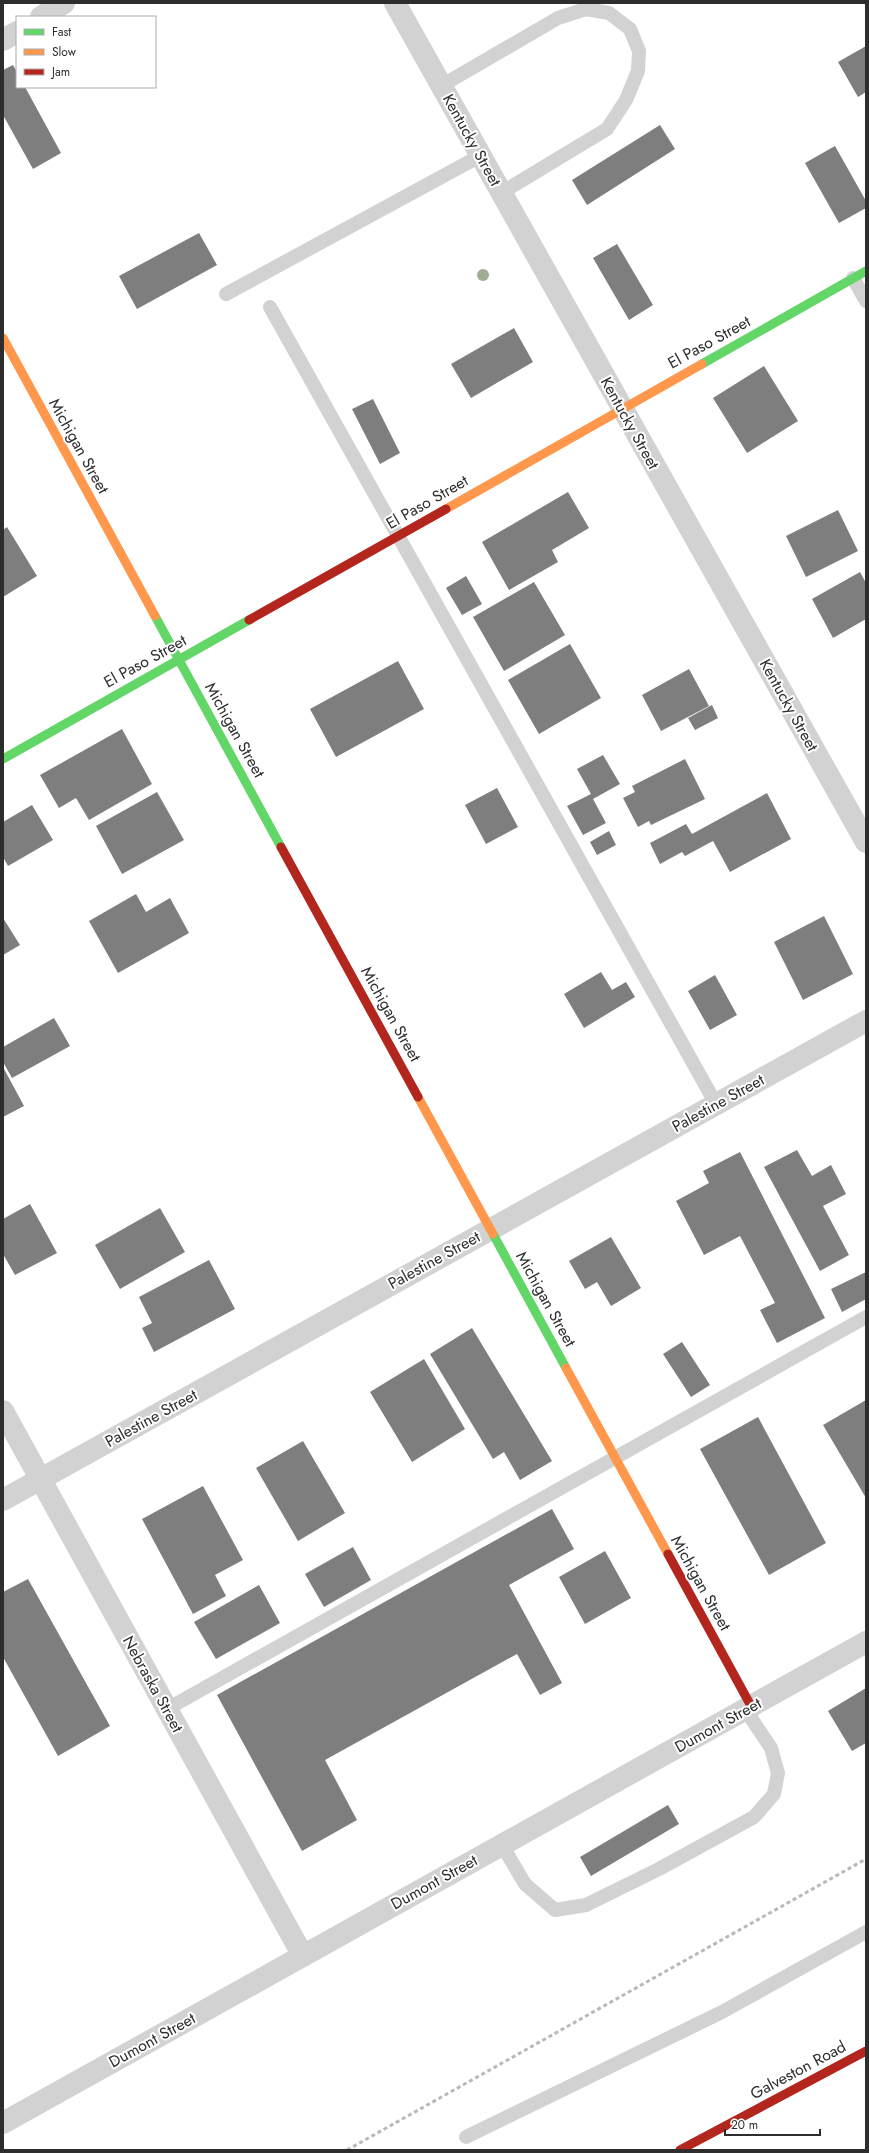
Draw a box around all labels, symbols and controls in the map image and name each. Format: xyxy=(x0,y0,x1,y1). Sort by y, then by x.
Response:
legend xyxy=(16,16,156,88)
text: Fast xyxy=(52,23,71,41)
text: Slow xyxy=(52,43,77,61)
text: Jam xyxy=(50,63,70,81)
street label: Kentucky Street xyxy=(437,90,507,190)
street label: El Paso Street xyxy=(663,310,755,374)
street label: Kentucky Street xyxy=(595,373,665,473)
street label: Michigan Street xyxy=(43,394,115,498)
street label: El Paso Street xyxy=(382,469,472,535)
street label: El Paso Street xyxy=(99,629,191,693)
street label: Kentucky Street xyxy=(754,655,824,755)
street label: Michigan Street xyxy=(199,678,271,782)
street label: Michigan Street xyxy=(355,962,427,1066)
street label: Palestine Street xyxy=(668,1068,768,1138)
street label: Palestine Street xyxy=(384,1225,484,1295)
street label: Michigan Street xyxy=(510,1247,582,1351)
street label: Palestine Street xyxy=(101,1383,201,1453)
street label: Michigan Street xyxy=(665,1531,737,1635)
street label: Nebraska Street xyxy=(117,1632,189,1737)
street label: Dumont Street xyxy=(671,1692,766,1758)
street label: Dumont Street xyxy=(387,1849,482,1915)
street label: Dumont Street xyxy=(105,2007,200,2073)
street label: Galveston Road xyxy=(746,2035,850,2105)
scale bar xyxy=(725,2111,820,2137)
text: 20 m xyxy=(731,2116,758,2134)

